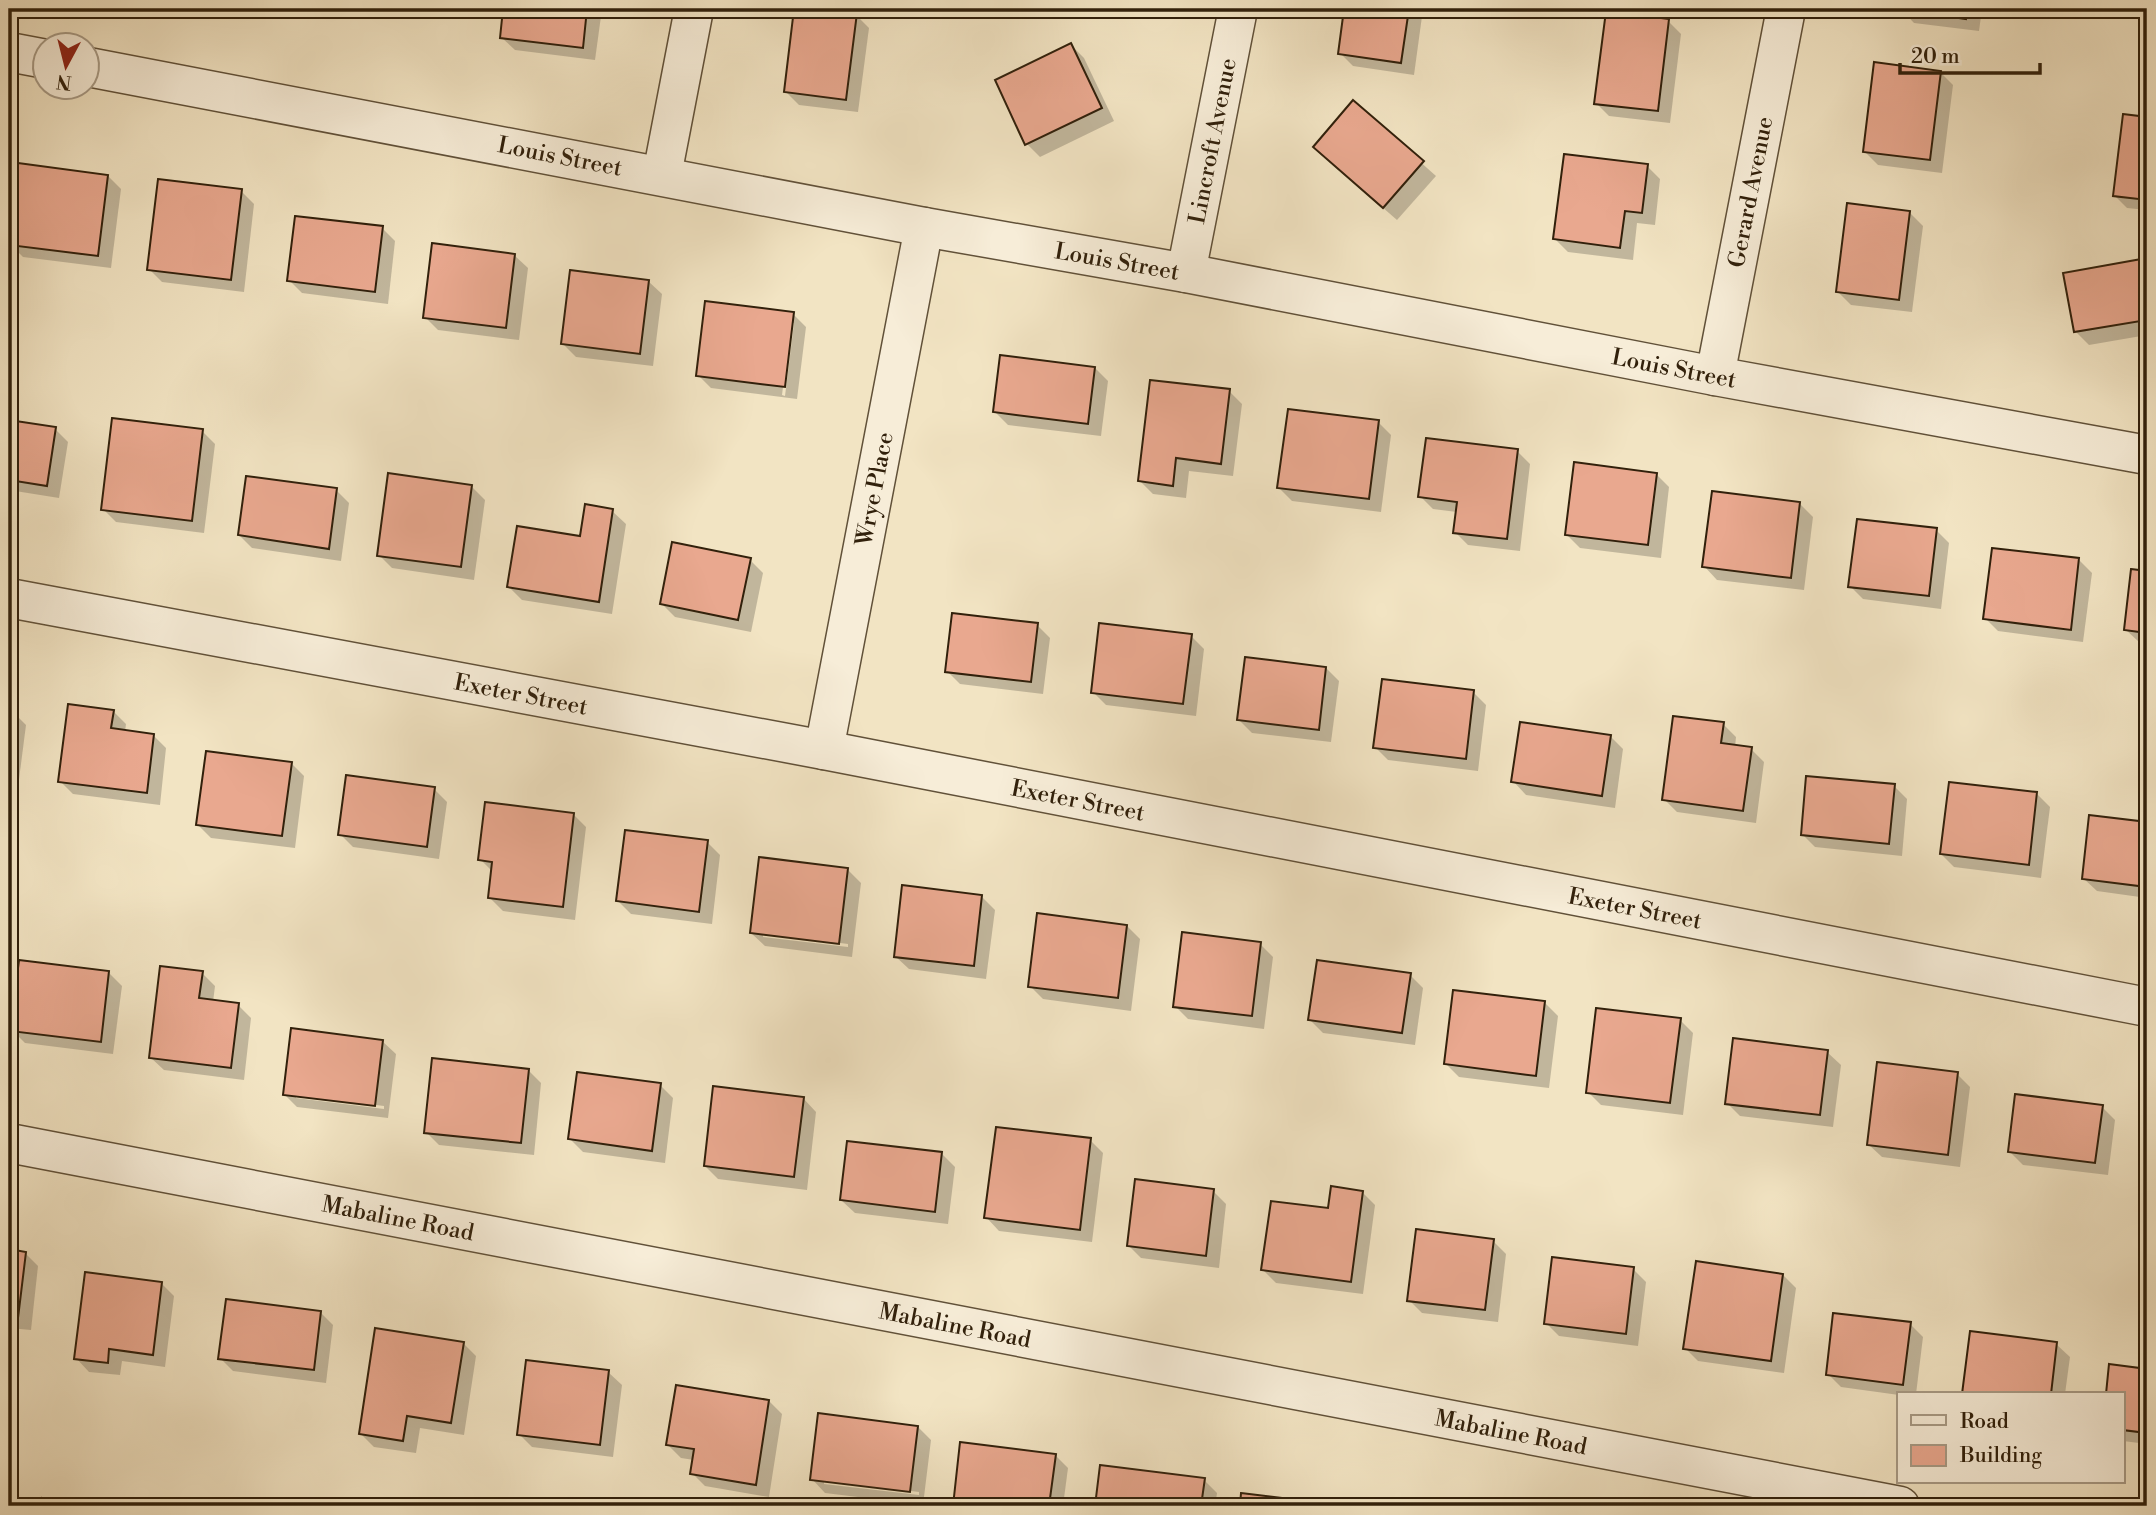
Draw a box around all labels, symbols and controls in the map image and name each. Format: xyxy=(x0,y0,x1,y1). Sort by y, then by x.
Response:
north arrow xyxy=(32,32,102,102)
scale bar xyxy=(1900,32,2040,76)
text: 20 m xyxy=(1911,44,1960,70)
street label: Lincroft Avenue xyxy=(1183,56,1243,226)
text: N xyxy=(55,69,73,95)
street label: Gerard Avenue xyxy=(1723,114,1779,270)
street label: Louis Street xyxy=(495,131,624,183)
street label: Louis Street xyxy=(1052,237,1181,287)
street label: Louis Street xyxy=(1609,343,1738,395)
street label: Wrye Place xyxy=(850,430,900,549)
street label: Exeter Street xyxy=(452,668,590,722)
street label: Exeter Street xyxy=(1009,774,1147,828)
street label: Exeter Street xyxy=(1566,882,1704,936)
street label: Mabaline Road xyxy=(319,1190,476,1247)
street label: Mabaline Road xyxy=(876,1297,1033,1354)
legend xyxy=(1897,1392,2124,1484)
street label: Mabaline Road xyxy=(1432,1404,1589,1461)
text: Road xyxy=(1960,1409,2009,1435)
text: Building xyxy=(1959,1443,2042,1469)

